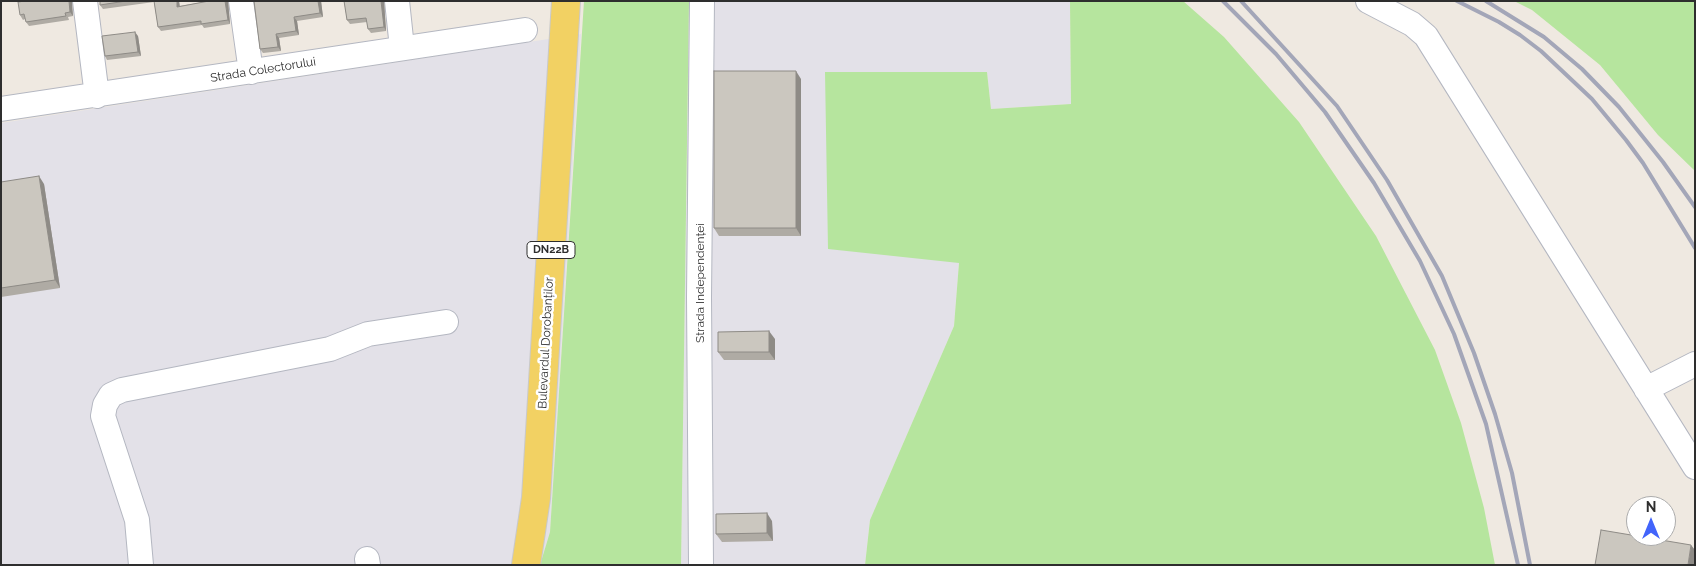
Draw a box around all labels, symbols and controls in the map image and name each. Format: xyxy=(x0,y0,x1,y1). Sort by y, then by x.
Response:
street label: Strada Colectorului xyxy=(209,55,317,85)
street label: Strada Independenței xyxy=(693,223,707,343)
road number: DN22B xyxy=(527,242,575,258)
street label: Bulevardul Dorobanților xyxy=(535,277,557,409)
north arrow xyxy=(1626,496,1676,546)
text: N xyxy=(1646,499,1656,515)

